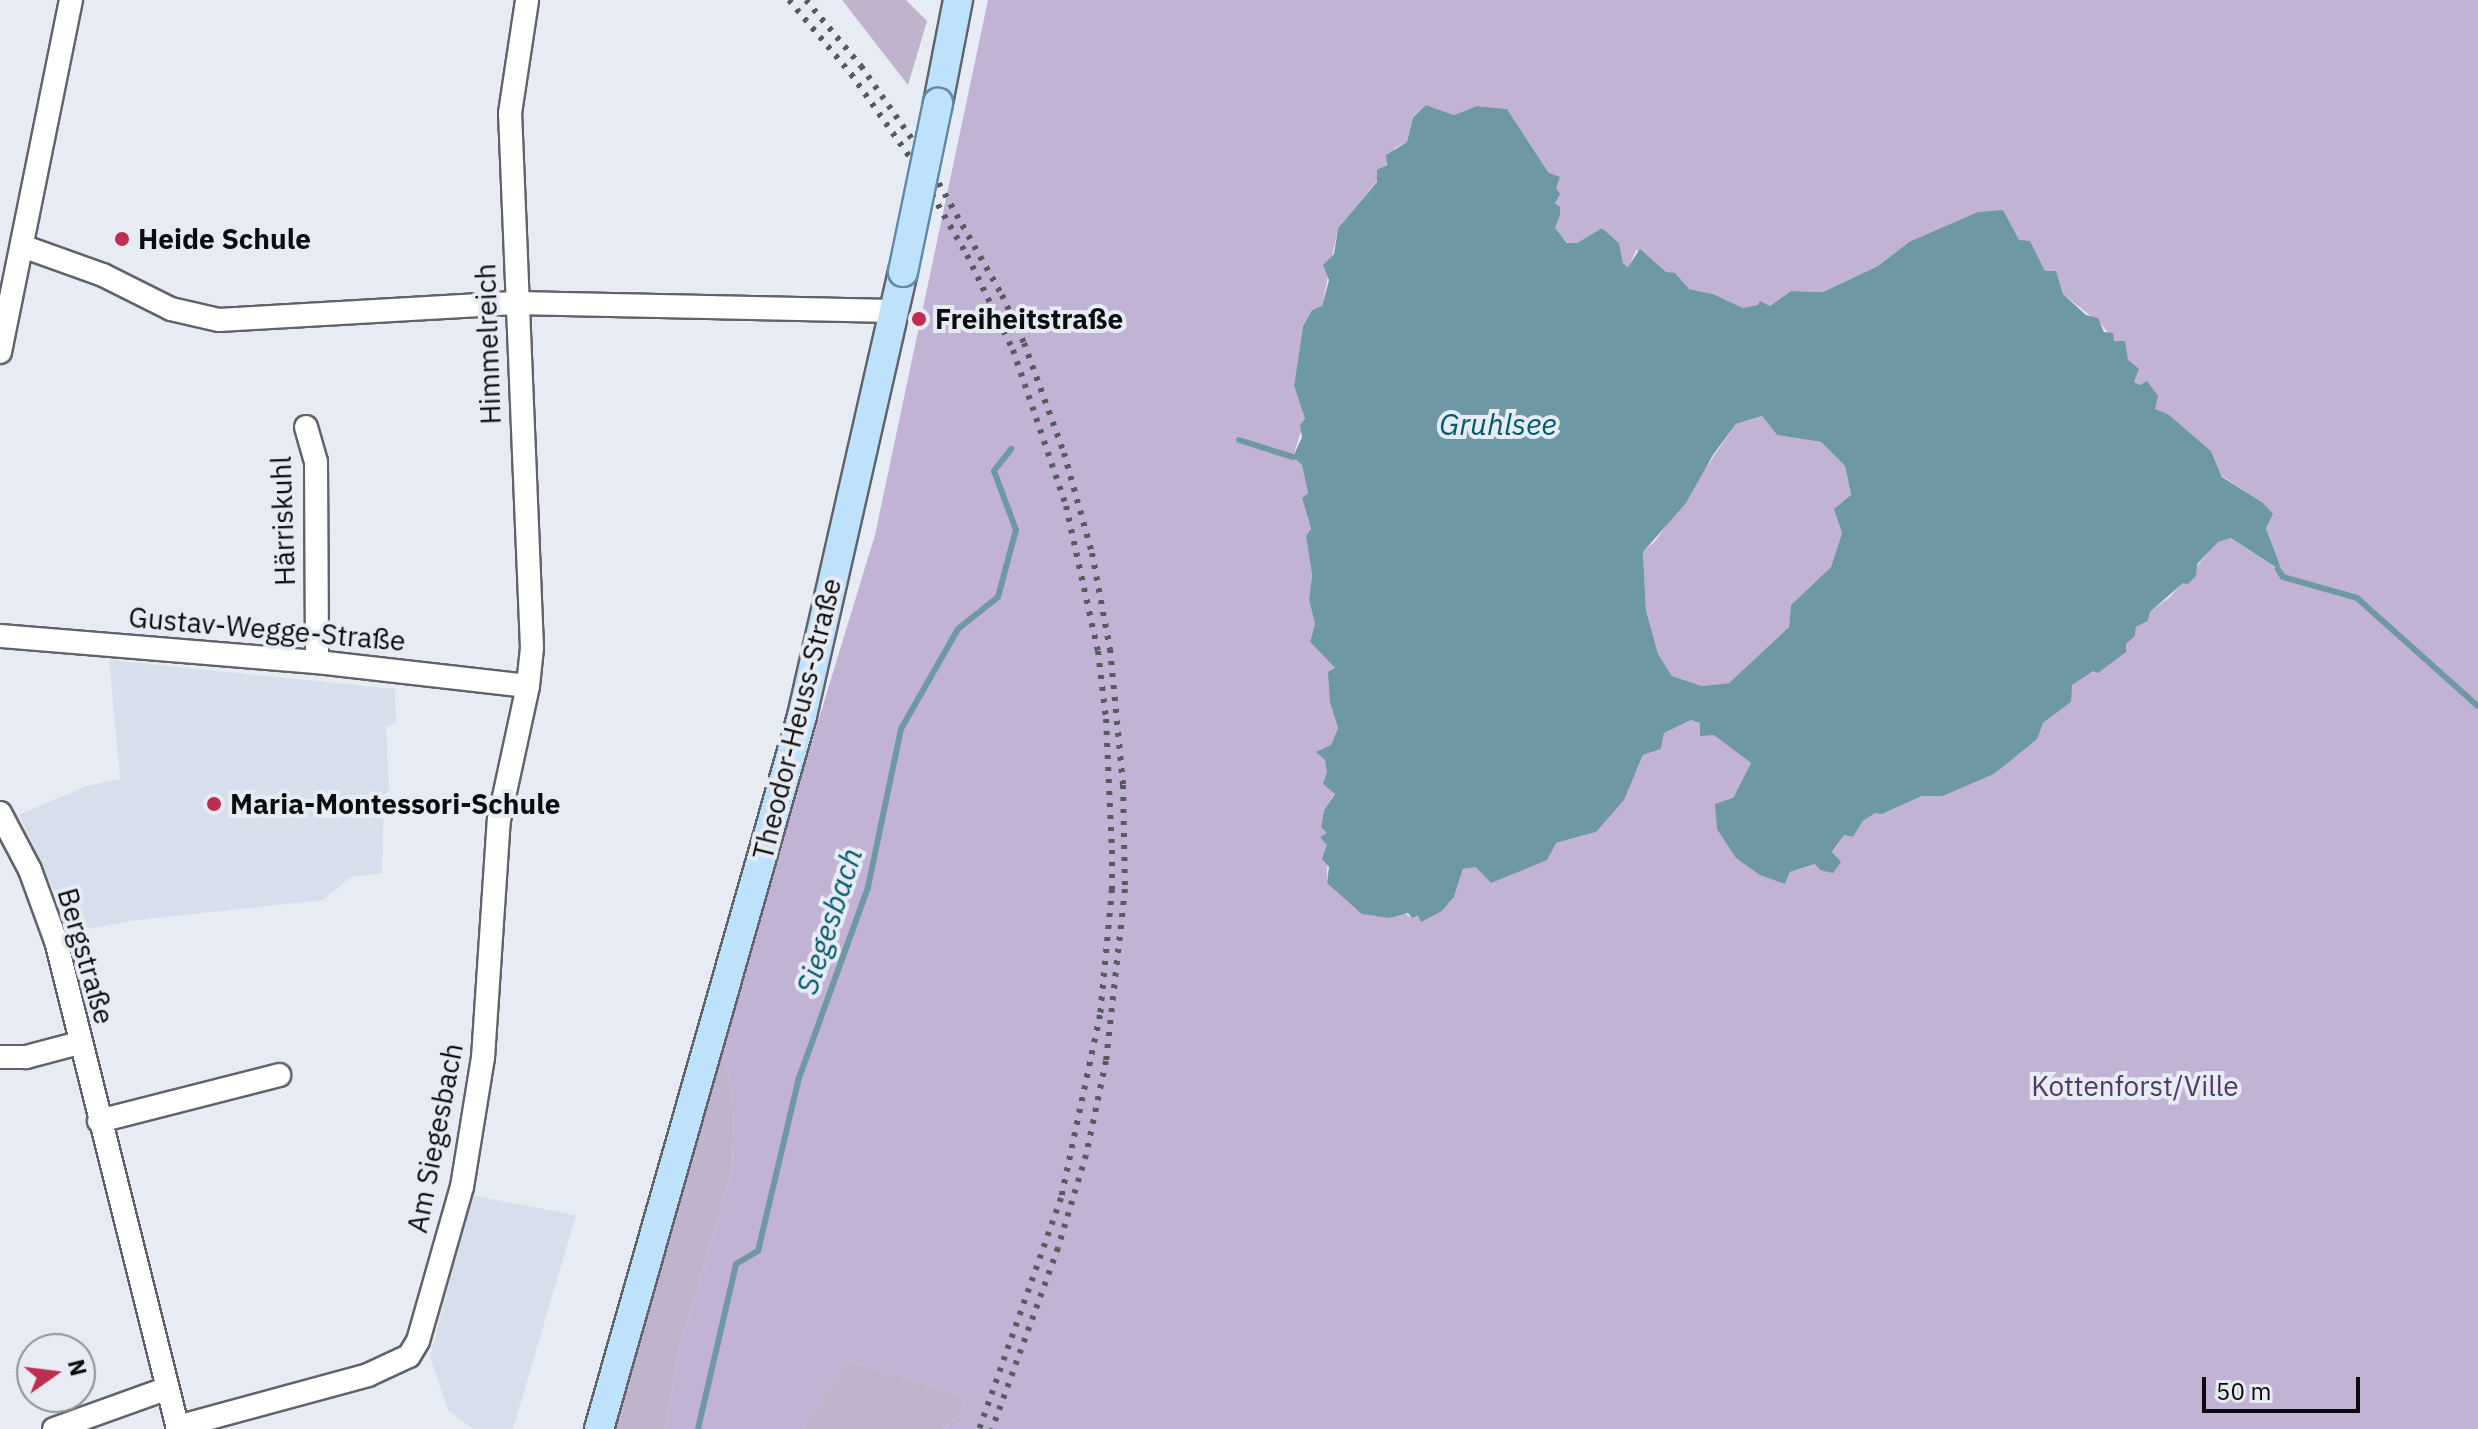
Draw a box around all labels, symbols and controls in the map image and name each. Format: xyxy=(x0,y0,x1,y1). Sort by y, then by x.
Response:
place label: Heide Schule xyxy=(138,222,311,256)
marker: Heide Schule xyxy=(113,230,131,248)
street label: Himmelreich xyxy=(468,263,508,425)
place label: Freiheitstraße xyxy=(935,302,1123,336)
marker: Freiheitstraße xyxy=(910,310,928,328)
water label: Gruhlsee xyxy=(1439,406,1557,442)
street label: Härriskuhl xyxy=(264,456,302,586)
street label: Theodor-Heuss-Straße xyxy=(746,575,848,863)
street label: Gustav-Wegge-Straße xyxy=(127,600,407,658)
place label: Maria-Montessori-Schule xyxy=(230,787,560,821)
marker: Maria-Montessori-Schule xyxy=(205,795,223,813)
water label: Siegesbach xyxy=(788,843,870,999)
street label: Bergstraße xyxy=(51,884,121,1028)
street label: Am Siegesbach xyxy=(400,1040,470,1236)
park label: Kottenforst/Ville xyxy=(2031,1069,2239,1103)
north arrow xyxy=(16,1333,96,1413)
text: N xyxy=(62,1356,94,1379)
scale bar xyxy=(2206,1361,2364,1411)
text: 50 m xyxy=(2216,1375,2271,1407)

